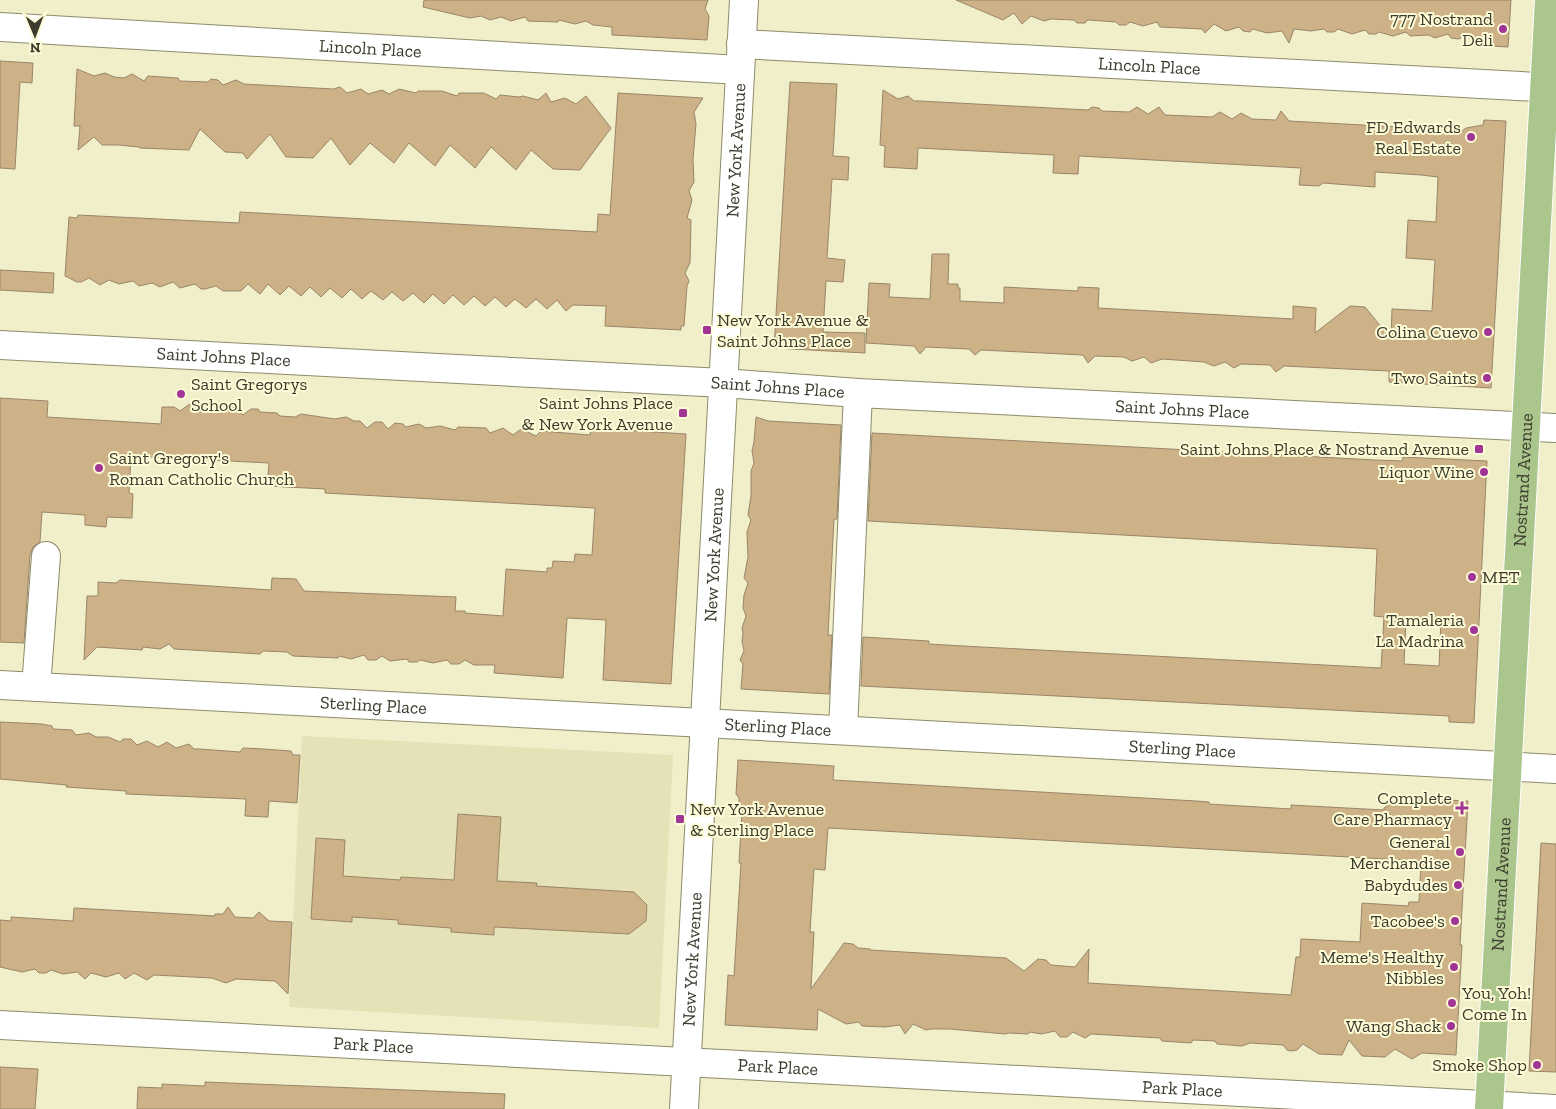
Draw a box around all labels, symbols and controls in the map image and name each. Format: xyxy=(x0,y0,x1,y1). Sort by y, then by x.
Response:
place label: 777 Nostrand Deli xyxy=(1390,8,1493,51)
north arrow xyxy=(10,10,60,60)
marker: 777 Nostrand Deli xyxy=(1497,23,1509,35)
street label: Lincoln Place xyxy=(319,35,422,62)
text: N xyxy=(29,39,41,56)
street label: Lincoln Place xyxy=(1098,52,1201,80)
street label: New York Avenue xyxy=(721,83,750,218)
place label: FD Edwards Real Estate xyxy=(1366,116,1461,159)
marker: FD Edwards Real Estate xyxy=(1465,131,1477,143)
place label: New York Avenue & Saint Johns Place xyxy=(717,309,869,352)
place label: Colina Cuevo xyxy=(1376,321,1478,343)
marker: New York Avenue & Saint Johns Place xyxy=(701,324,713,336)
marker: Colina Cuevo xyxy=(1482,326,1494,338)
street label: Saint Johns Place xyxy=(156,342,291,371)
place label: Two Saints xyxy=(1391,367,1477,389)
street label: Saint Johns Place xyxy=(710,371,846,403)
marker: Two Saints xyxy=(1481,372,1493,384)
place label: Saint Gregorys School xyxy=(191,373,307,416)
marker: Saint Gregorys School xyxy=(175,388,187,400)
place label: Saint Johns Place & New York Avenue xyxy=(521,392,673,435)
street label: Saint Johns Place xyxy=(1115,395,1250,424)
marker: Saint Johns Place & New York Avenue xyxy=(677,407,689,419)
street label: Nostrand Avenue xyxy=(1508,413,1538,547)
place label: Saint Johns Place & Nostrand Avenue xyxy=(1180,438,1469,460)
marker: Saint Johns Place & Nostrand Avenue xyxy=(1473,443,1485,455)
place label: Saint Gregory's Roman Catholic Church xyxy=(109,447,294,490)
place label: Liquor Wine xyxy=(1379,461,1474,483)
marker: Saint Gregory's Roman Catholic Church xyxy=(93,462,105,474)
marker: Liquor Wine xyxy=(1478,466,1490,478)
street label: New York Avenue xyxy=(699,487,729,623)
place label: MET xyxy=(1482,566,1520,588)
marker: MET xyxy=(1466,571,1478,583)
place label: Tamaleria La Madrina xyxy=(1376,609,1464,652)
marker: Tamaleria La Madrina xyxy=(1468,624,1480,636)
street label: Sterling Place xyxy=(319,691,427,719)
street label: Sterling Place xyxy=(724,713,832,741)
street label: Sterling Place xyxy=(1128,735,1236,763)
place label: Complete Care Pharmacy xyxy=(1333,787,1453,830)
place label: New York Avenue & Sterling Place xyxy=(690,798,824,841)
marker: Complete Care Pharmacy xyxy=(1456,802,1468,814)
marker: New York Avenue & Sterling Place xyxy=(674,813,686,825)
street label: Nostrand Avenue xyxy=(1487,817,1516,952)
place label: General Merchandise xyxy=(1350,831,1450,874)
marker: General Merchandise xyxy=(1454,846,1466,858)
place label: Babydudes xyxy=(1364,874,1448,896)
marker: Babydudes xyxy=(1452,879,1464,891)
street label: New York Avenue xyxy=(677,892,707,1027)
place label: Tacobee's xyxy=(1370,910,1445,932)
marker: Tacobee's xyxy=(1449,915,1461,927)
place label: Meme's Healthy Nibbles xyxy=(1320,946,1445,989)
marker: Meme's Healthy Nibbles xyxy=(1448,961,1460,973)
place label: You, Yoh! Come In xyxy=(1461,982,1531,1025)
marker: You, Yoh! Come In xyxy=(1446,997,1458,1009)
place label: Wang Shack xyxy=(1346,1015,1442,1037)
marker: Wang Shack xyxy=(1445,1020,1457,1032)
street label: Park Place xyxy=(333,1032,414,1058)
street label: Park Place xyxy=(737,1054,819,1080)
place label: Smoke Shop xyxy=(1432,1054,1527,1076)
marker: Smoke Shop xyxy=(1531,1059,1543,1071)
street label: Park Place xyxy=(1141,1076,1223,1102)

